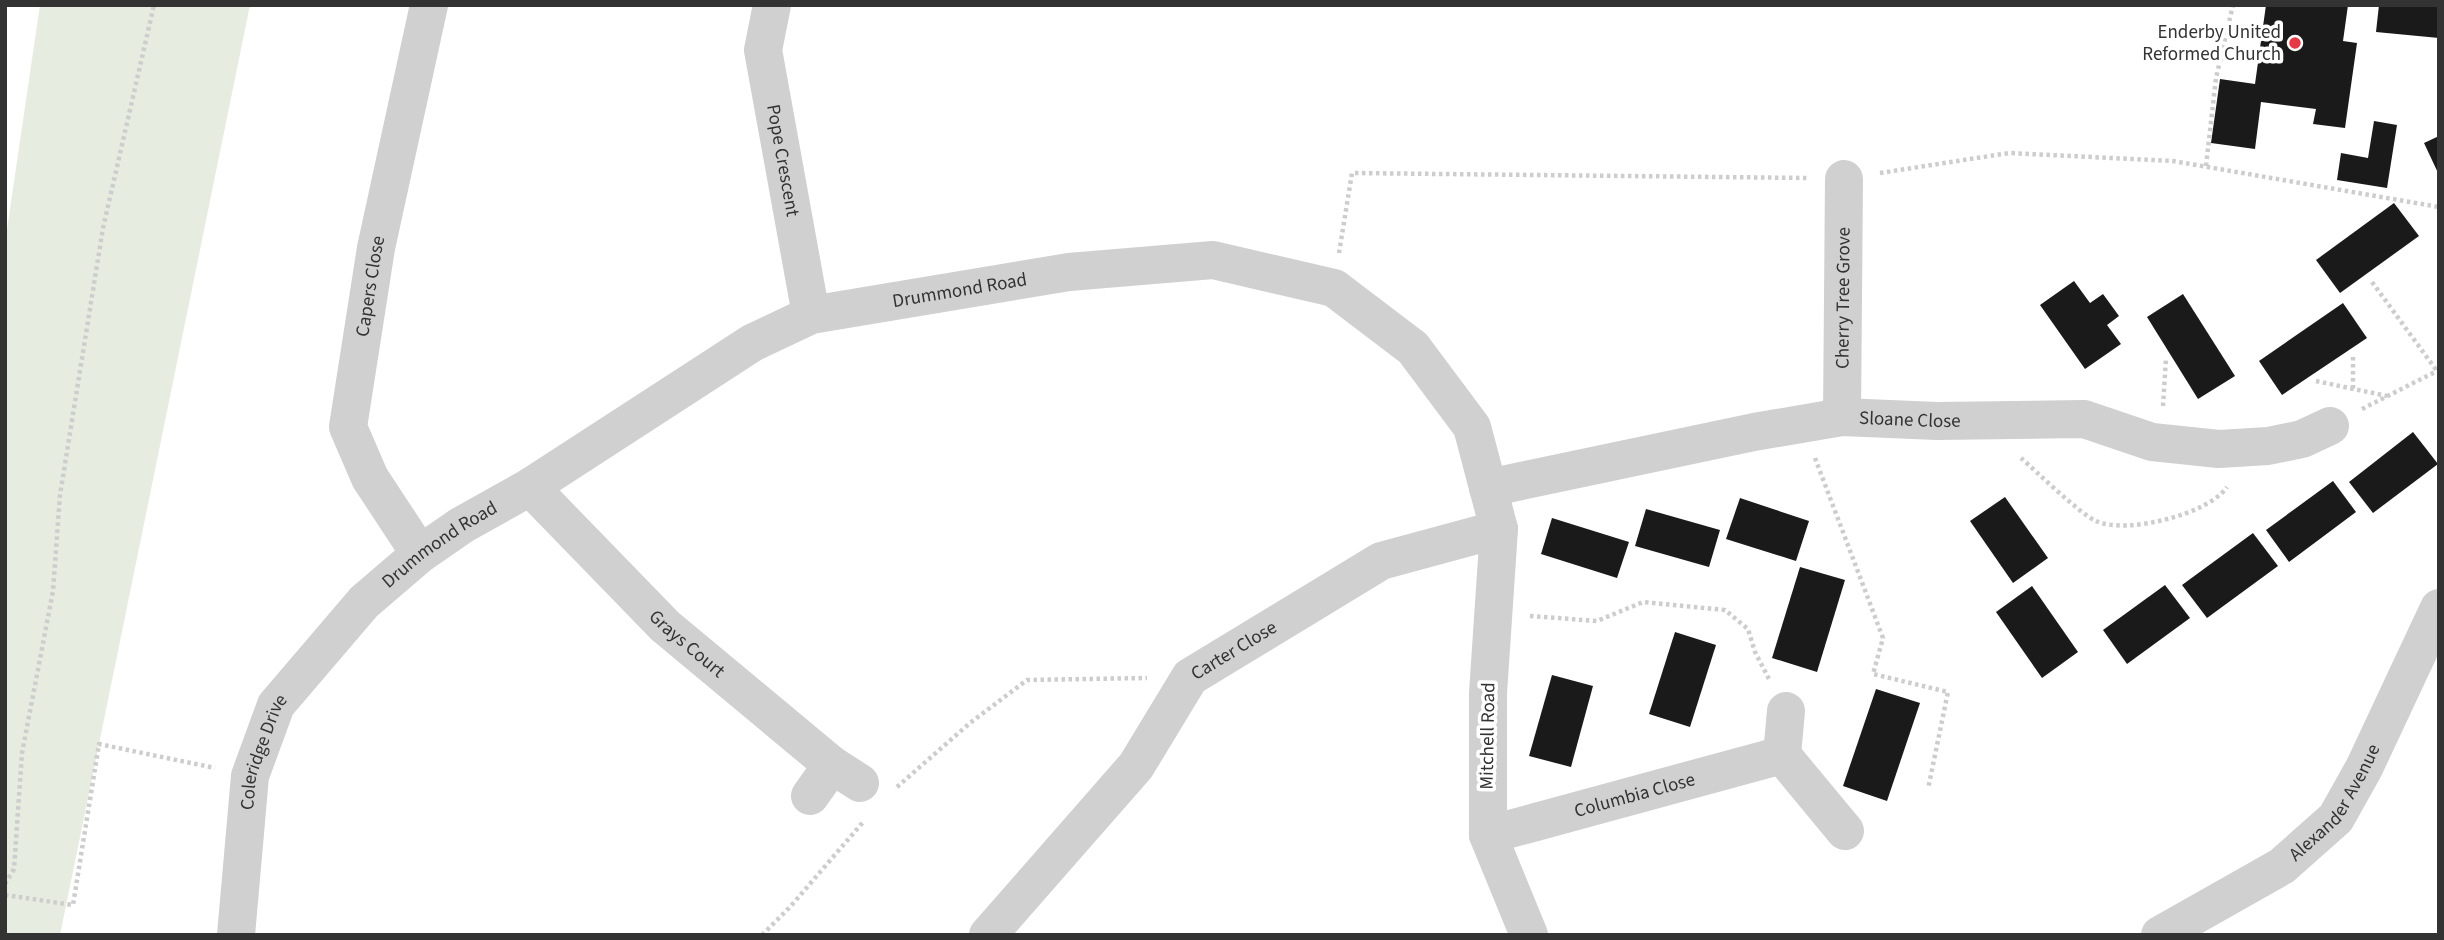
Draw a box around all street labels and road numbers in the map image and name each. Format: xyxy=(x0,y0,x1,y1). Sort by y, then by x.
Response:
street label: Pope Crescent xyxy=(760,102,806,219)
street label: Cherry Tree Grove xyxy=(1829,227,1857,369)
street label: Capers Close xyxy=(349,233,392,339)
street label: Drummond Road xyxy=(890,266,1029,315)
street label: Sloane Close xyxy=(1858,404,1961,435)
street label: Drummond Road xyxy=(376,494,502,594)
street label: Grays Court xyxy=(643,604,731,684)
street label: Carter Close xyxy=(1186,614,1282,687)
street label: Mitchell Road xyxy=(1474,682,1502,790)
street label: Coleridge Drive xyxy=(234,688,294,811)
street label: Alexander Avenue xyxy=(2283,739,2387,867)
street label: Columbia Close xyxy=(1571,766,1698,824)

